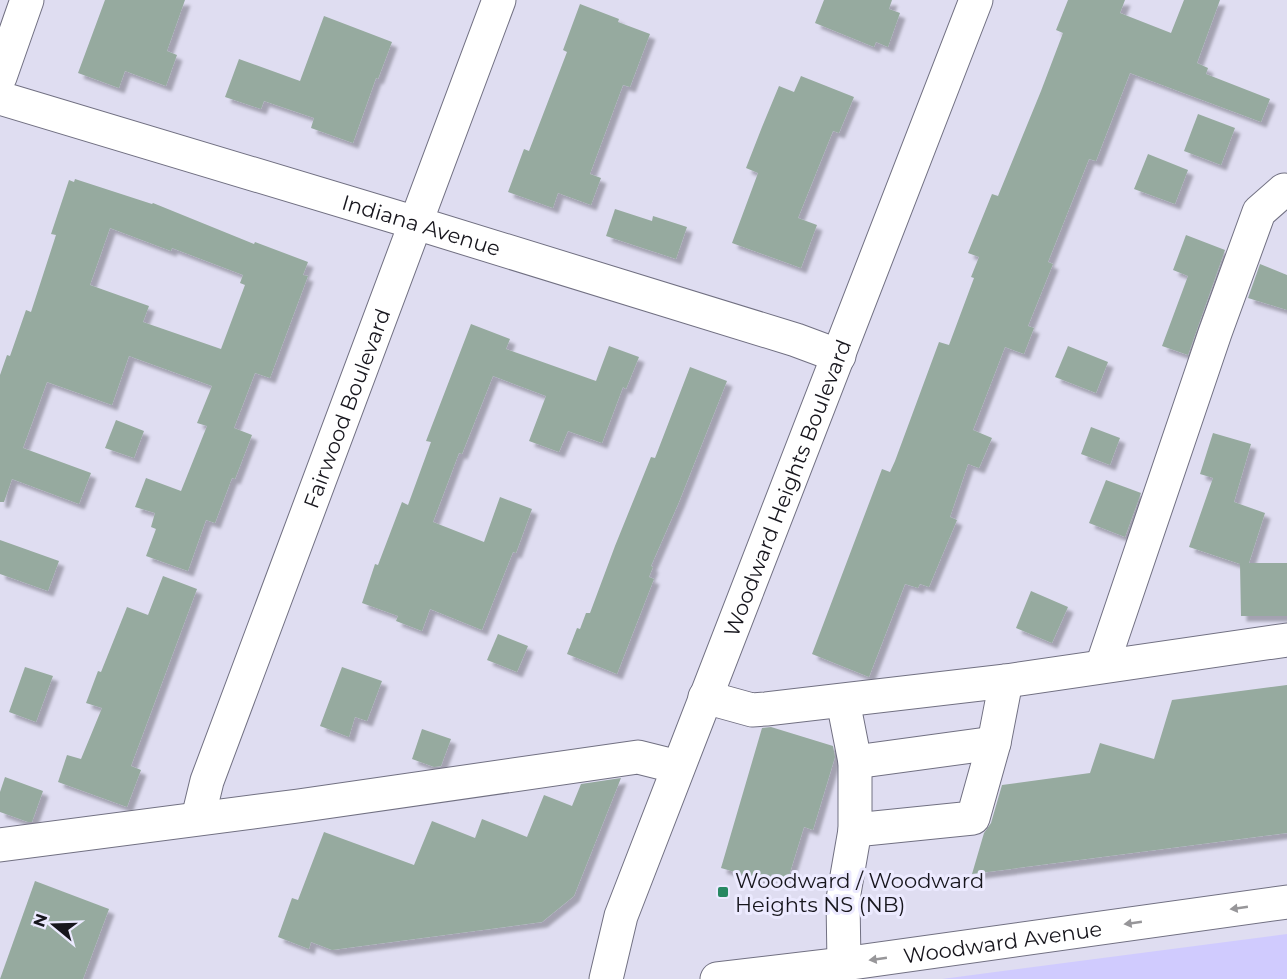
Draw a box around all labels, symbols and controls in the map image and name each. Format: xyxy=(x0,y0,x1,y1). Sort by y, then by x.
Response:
street label: Indiana Avenue xyxy=(339,189,504,261)
street label: Fairwood Boulevard xyxy=(298,305,395,511)
street label: Woodward Heights Boulevard xyxy=(718,336,856,640)
place label: Woodward / Woodward Heights NS (NB) xyxy=(735,868,984,917)
marker: Woodward / Woodward Heights NS (NB) xyxy=(716,885,730,899)
north arrow xyxy=(24,895,84,955)
one-way arrow xyxy=(1229,904,1248,913)
text: N xyxy=(29,911,51,929)
street label: Woodward Avenue xyxy=(902,916,1104,968)
one-way arrow xyxy=(1123,919,1142,928)
one-way arrow xyxy=(868,955,887,964)

